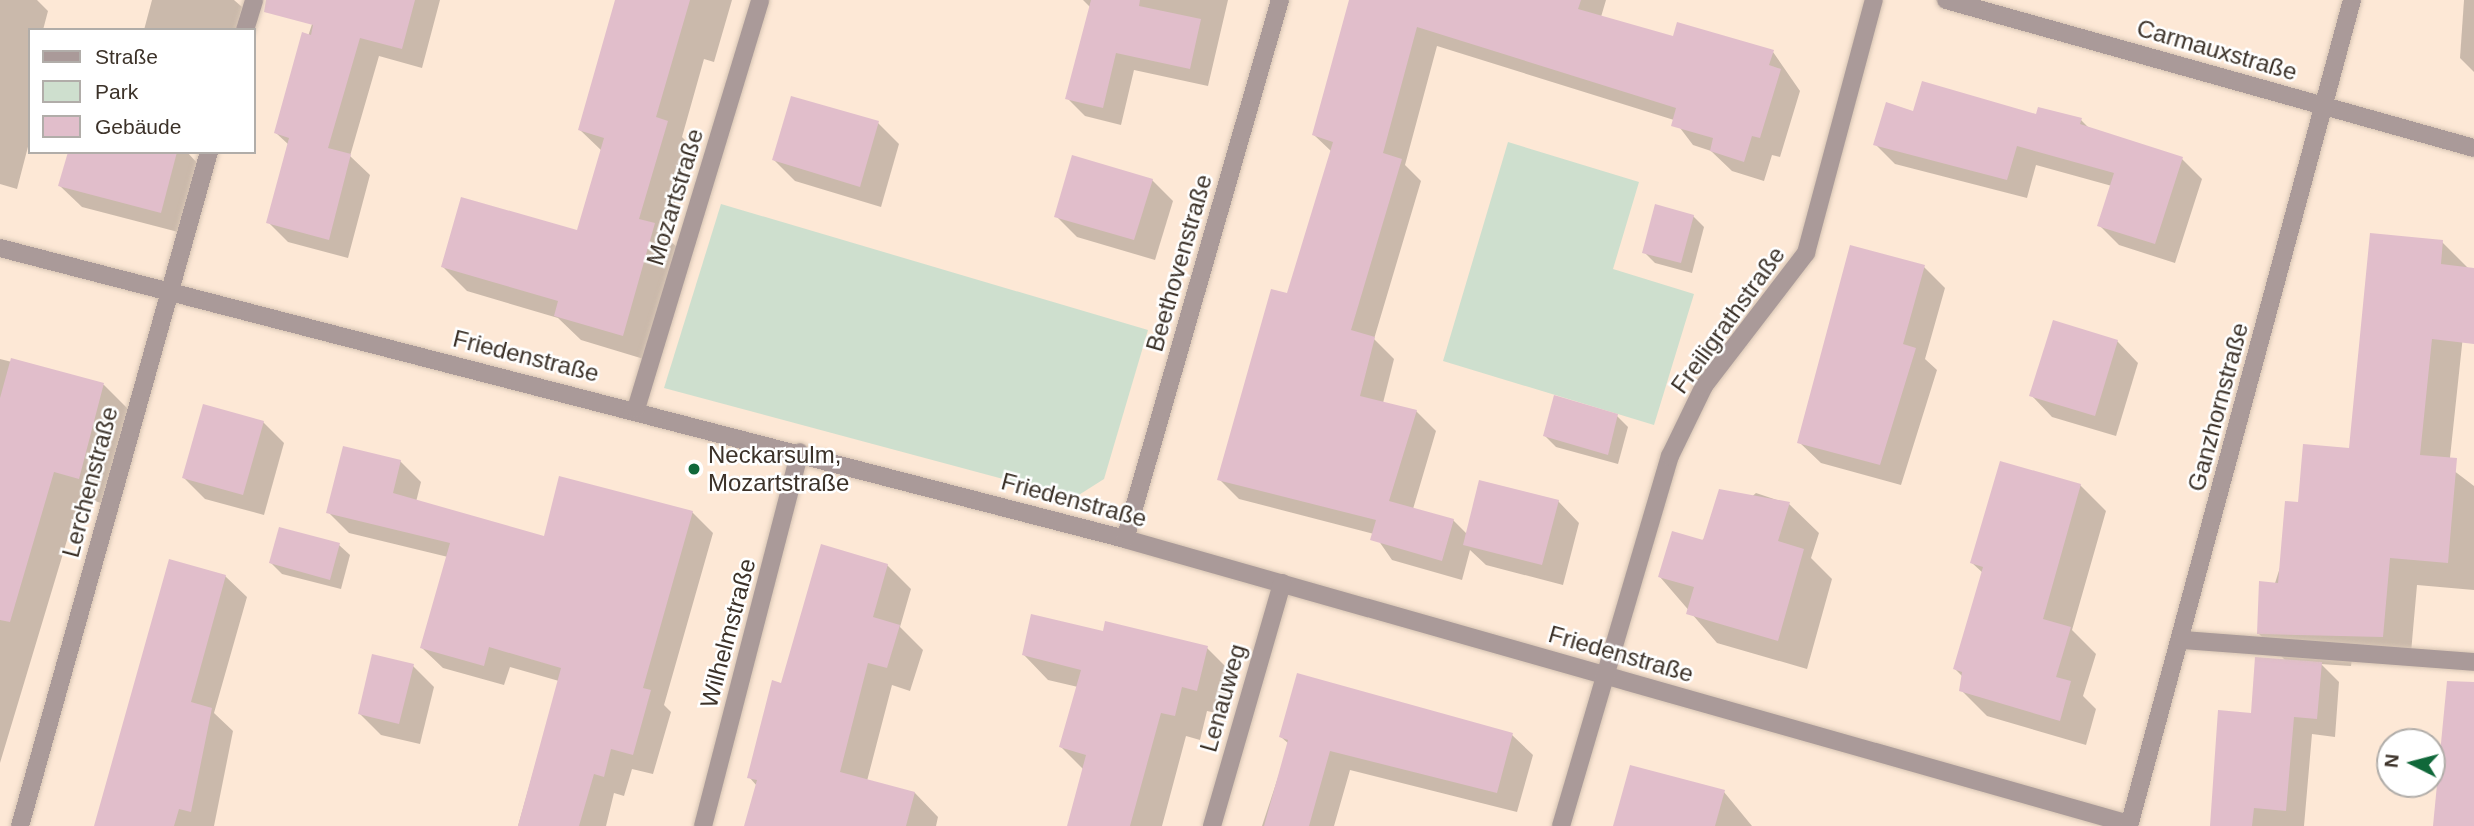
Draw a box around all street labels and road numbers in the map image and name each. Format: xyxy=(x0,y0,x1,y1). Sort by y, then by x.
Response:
street label: Carmauxstraße xyxy=(2134,13,2300,87)
street label: Mozartstraße xyxy=(641,125,709,269)
street label: Beethovenstraße xyxy=(1140,171,1218,355)
street label: Freiligrathstraße xyxy=(1665,241,1791,399)
street label: Ganzhornstraße xyxy=(2182,320,2254,494)
street label: Friedenstraße xyxy=(450,324,602,388)
street label: Lerchenstraße xyxy=(56,404,124,560)
street label: Friedenstraße xyxy=(998,467,1150,533)
street label: Wilhelmstraße xyxy=(694,555,762,711)
street label: Friedenstraße xyxy=(1545,620,1697,688)
street label: Lenauweg xyxy=(1194,641,1252,755)

